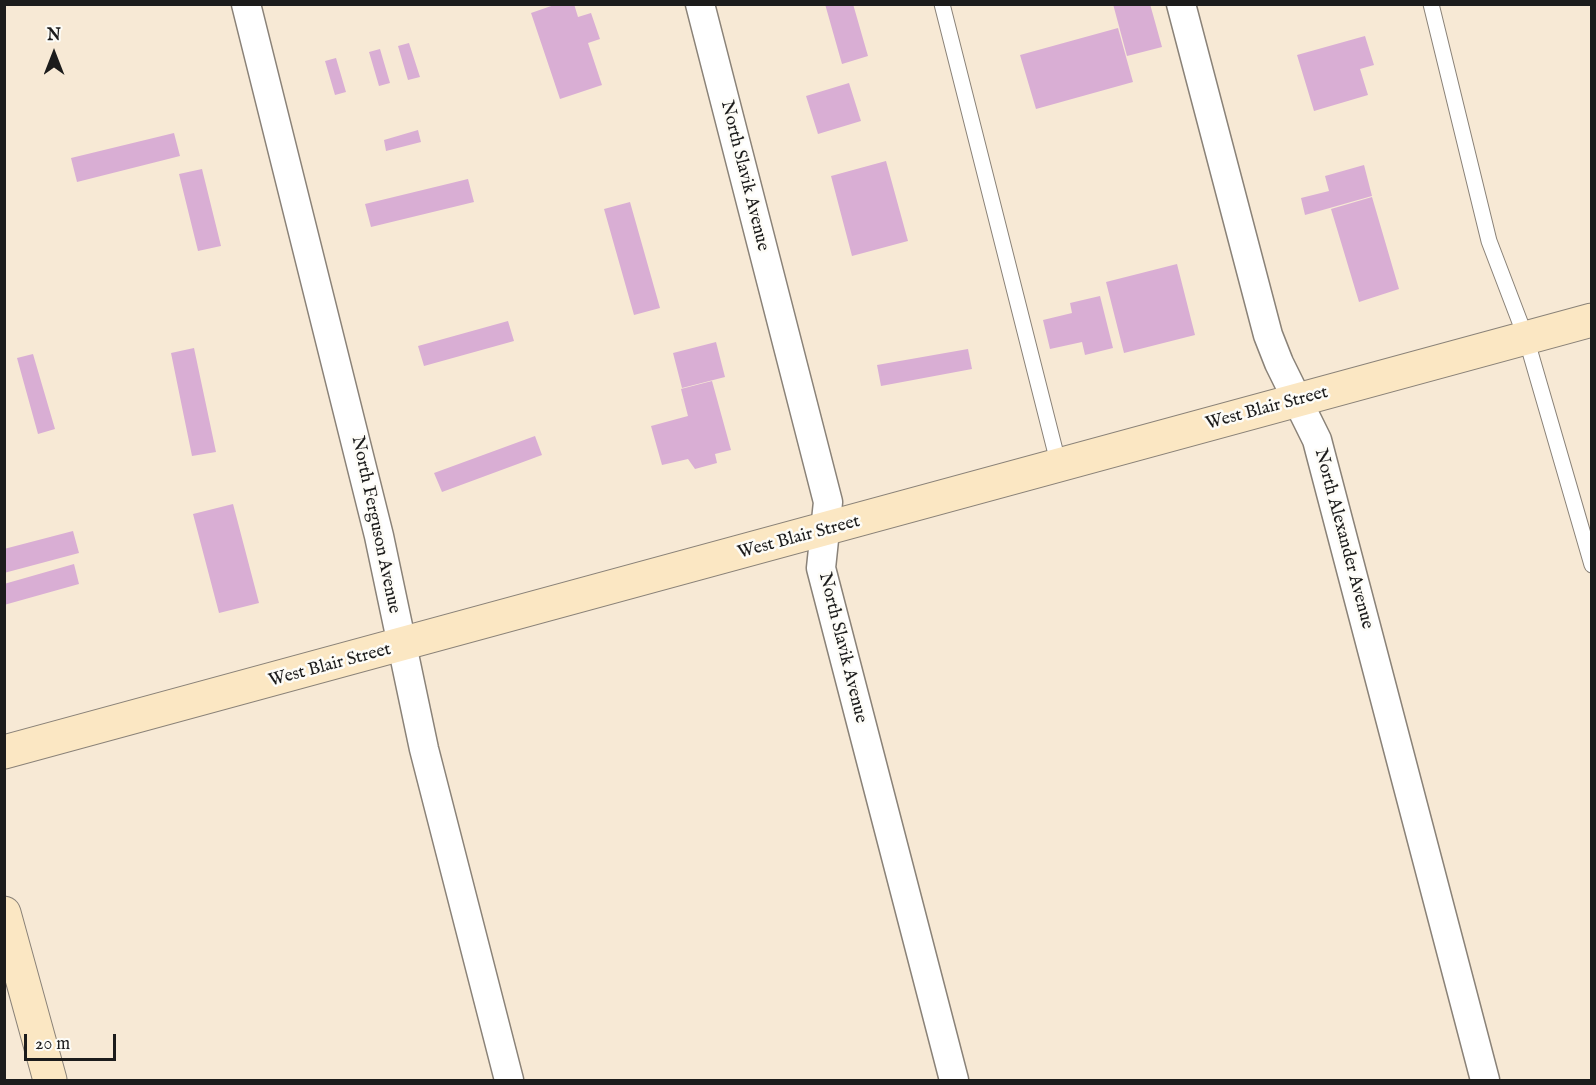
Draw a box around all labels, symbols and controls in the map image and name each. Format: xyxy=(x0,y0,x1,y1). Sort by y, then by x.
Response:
north arrow xyxy=(24,24,84,84)
text: N xyxy=(47,26,61,46)
street label: North Slavik Avenue xyxy=(715,99,773,253)
street label: West Blair Street xyxy=(1204,382,1330,436)
street label: North Ferguson Avenue xyxy=(346,434,404,616)
street label: North Alexander Avenue xyxy=(1309,446,1377,632)
street label: West Blair Street xyxy=(736,511,862,565)
street label: North Slavik Avenue xyxy=(813,571,871,725)
street label: West Blair Street xyxy=(267,639,393,693)
scale bar xyxy=(27,1022,118,1060)
text: 20 m xyxy=(35,1033,70,1056)

